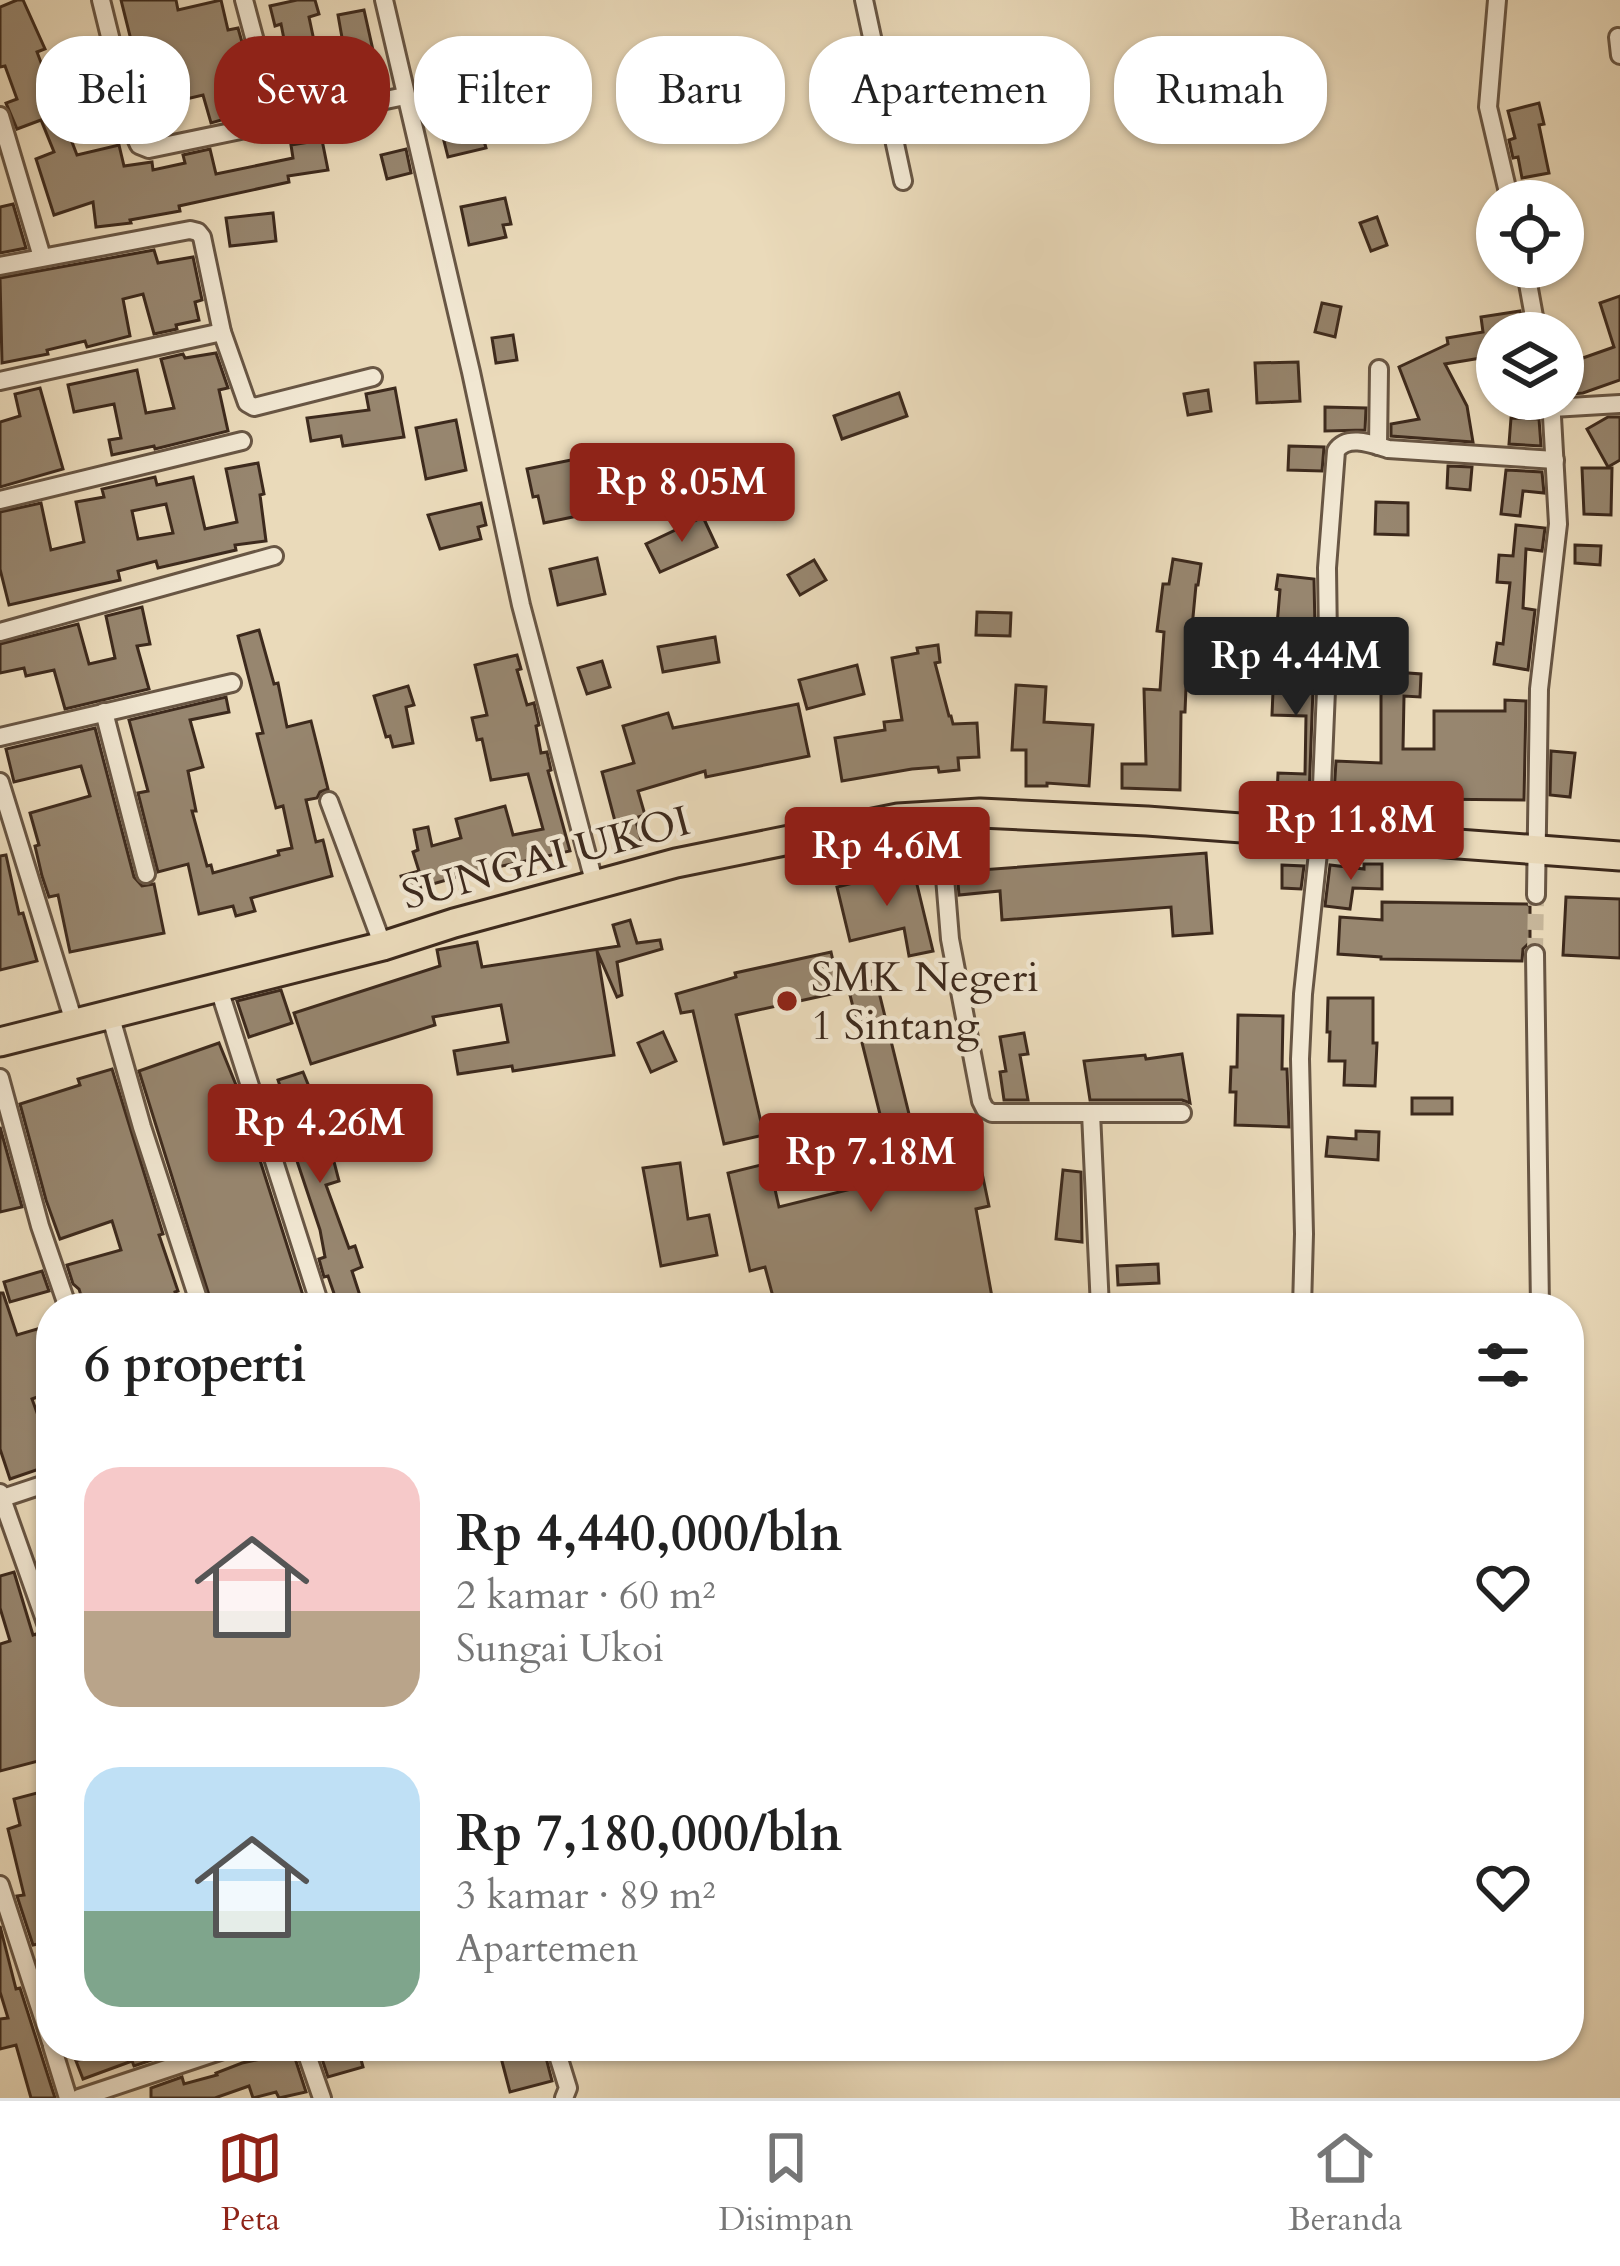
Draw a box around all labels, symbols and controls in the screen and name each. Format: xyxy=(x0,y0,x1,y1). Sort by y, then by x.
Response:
chip: Beli xyxy=(36,36,190,144)
chip: Sewa xyxy=(214,36,390,144)
chip: Filter xyxy=(414,36,592,144)
chip: Baru xyxy=(616,36,785,144)
chip: Apartemen xyxy=(809,36,1090,144)
chip: Rumah xyxy=(1114,36,1327,144)
map controls xyxy=(1476,180,1584,420)
button: locate xyxy=(1476,180,1584,288)
button: layers xyxy=(1476,312,1584,420)
pin: Rp 8.05M xyxy=(558,443,806,545)
text: Rp 8.05M xyxy=(597,455,767,508)
pin: Rp 4.44M xyxy=(1172,617,1420,719)
text: Rp 4.44M xyxy=(1211,629,1381,682)
pin: Rp 11.8M xyxy=(1227,781,1475,883)
street label: SUNGAI UKOI xyxy=(396,792,696,924)
text: Rp 11.8M xyxy=(1266,793,1436,846)
pin: Rp 4.6M xyxy=(776,807,998,909)
text: Rp 4.6M xyxy=(812,819,962,872)
place label: SMK Negeri 1 Sintang xyxy=(811,949,1039,1054)
marker: SMK Negeri 1 Sintang xyxy=(774,988,800,1014)
pin: Rp 4.26M xyxy=(196,1084,444,1186)
text: Rp 4.26M xyxy=(235,1096,405,1149)
pin: Rp 7.18M xyxy=(747,1113,995,1215)
text: Rp 7.18M xyxy=(786,1125,956,1178)
text: 6 properti xyxy=(84,1330,307,1400)
icon: filters xyxy=(1470,1332,1536,1398)
text: Rp 4,440,000/bln xyxy=(456,1499,842,1569)
icon: home xyxy=(180,1515,324,1659)
icon: heart xyxy=(1470,1554,1536,1620)
text: 2 kamar · 60 m² xyxy=(456,1569,716,1622)
text: Sungai Ukoi xyxy=(456,1622,664,1675)
text: Rp 7,180,000/bln xyxy=(456,1799,842,1869)
icon: home xyxy=(180,1815,324,1959)
icon: heart xyxy=(1470,1854,1536,1920)
text: 3 kamar · 89 m² xyxy=(456,1869,716,1922)
text: Apartemen xyxy=(456,1922,638,1975)
tab: Peta xyxy=(217,2125,283,2242)
tab: Disimpan xyxy=(718,2125,853,2242)
tab: Beranda xyxy=(1288,2125,1403,2242)

